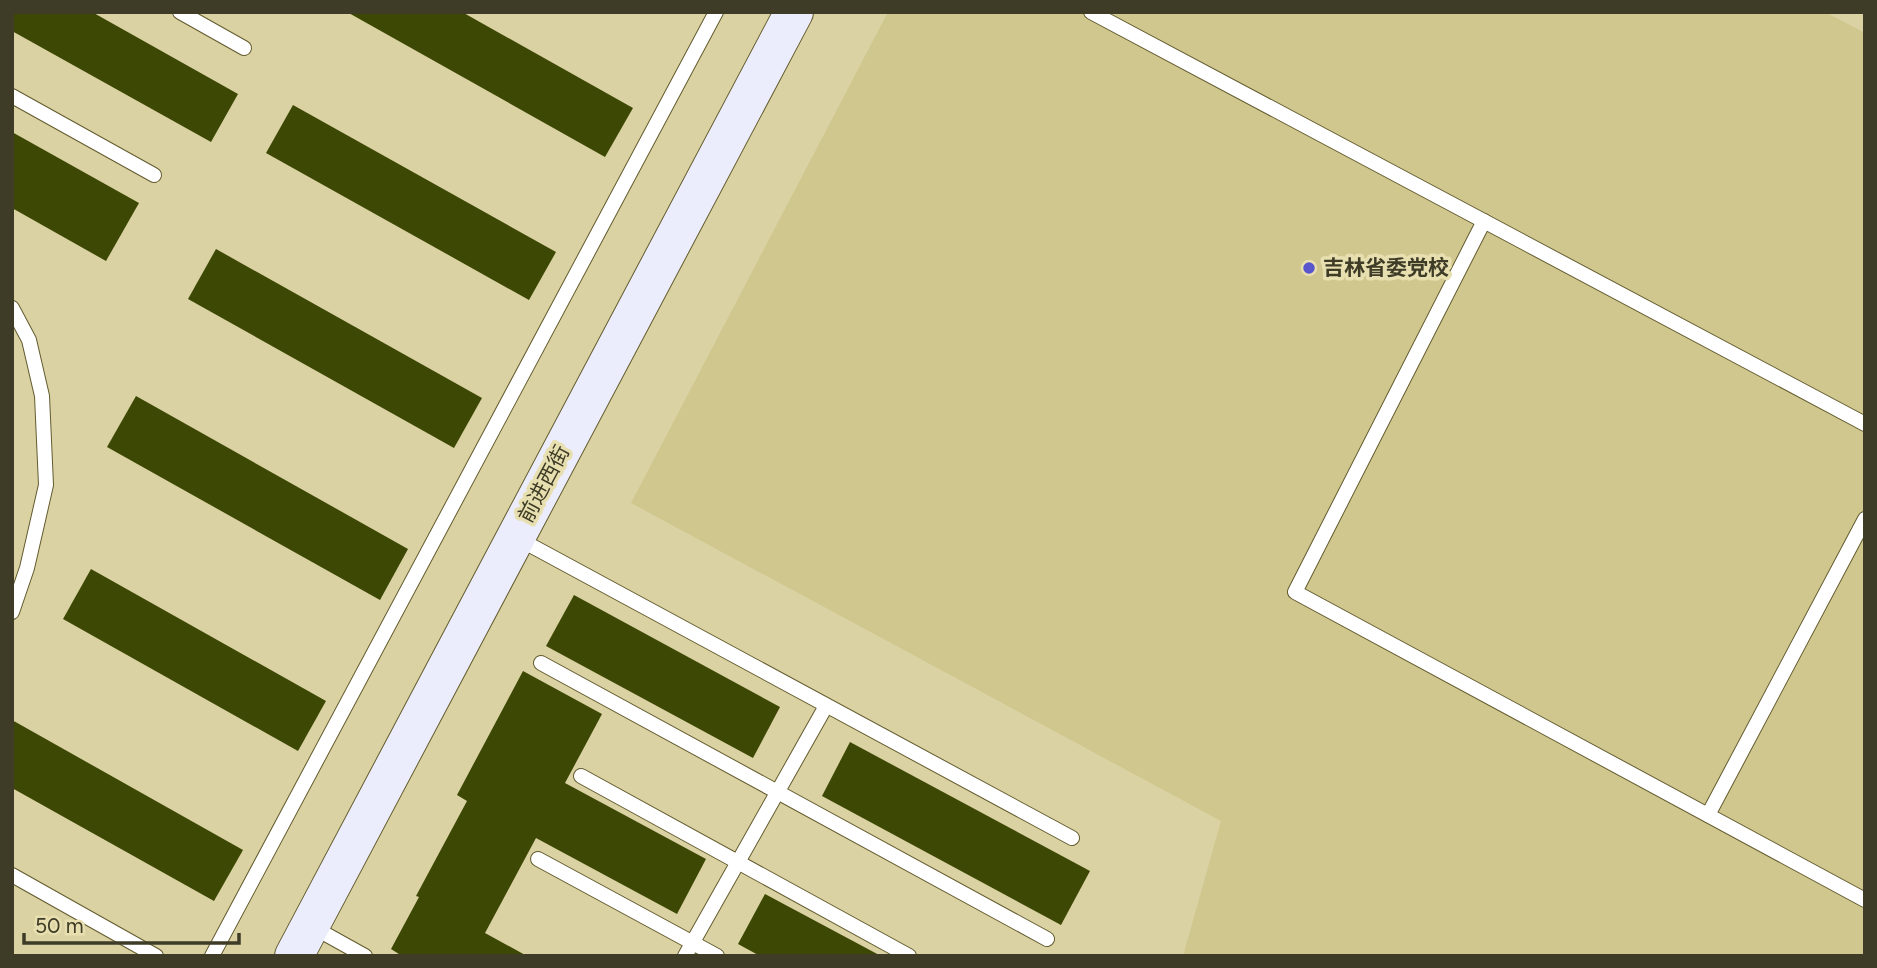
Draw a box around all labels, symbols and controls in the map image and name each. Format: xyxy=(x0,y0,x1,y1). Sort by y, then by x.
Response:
place label: 吉林省委党校 xyxy=(1323,255,1449,280)
marker: 吉林省委党校 xyxy=(1301,260,1317,276)
street label: 前进西街 xyxy=(513,441,574,527)
scale bar xyxy=(24,902,240,946)
text: 50 m xyxy=(35,913,84,938)

